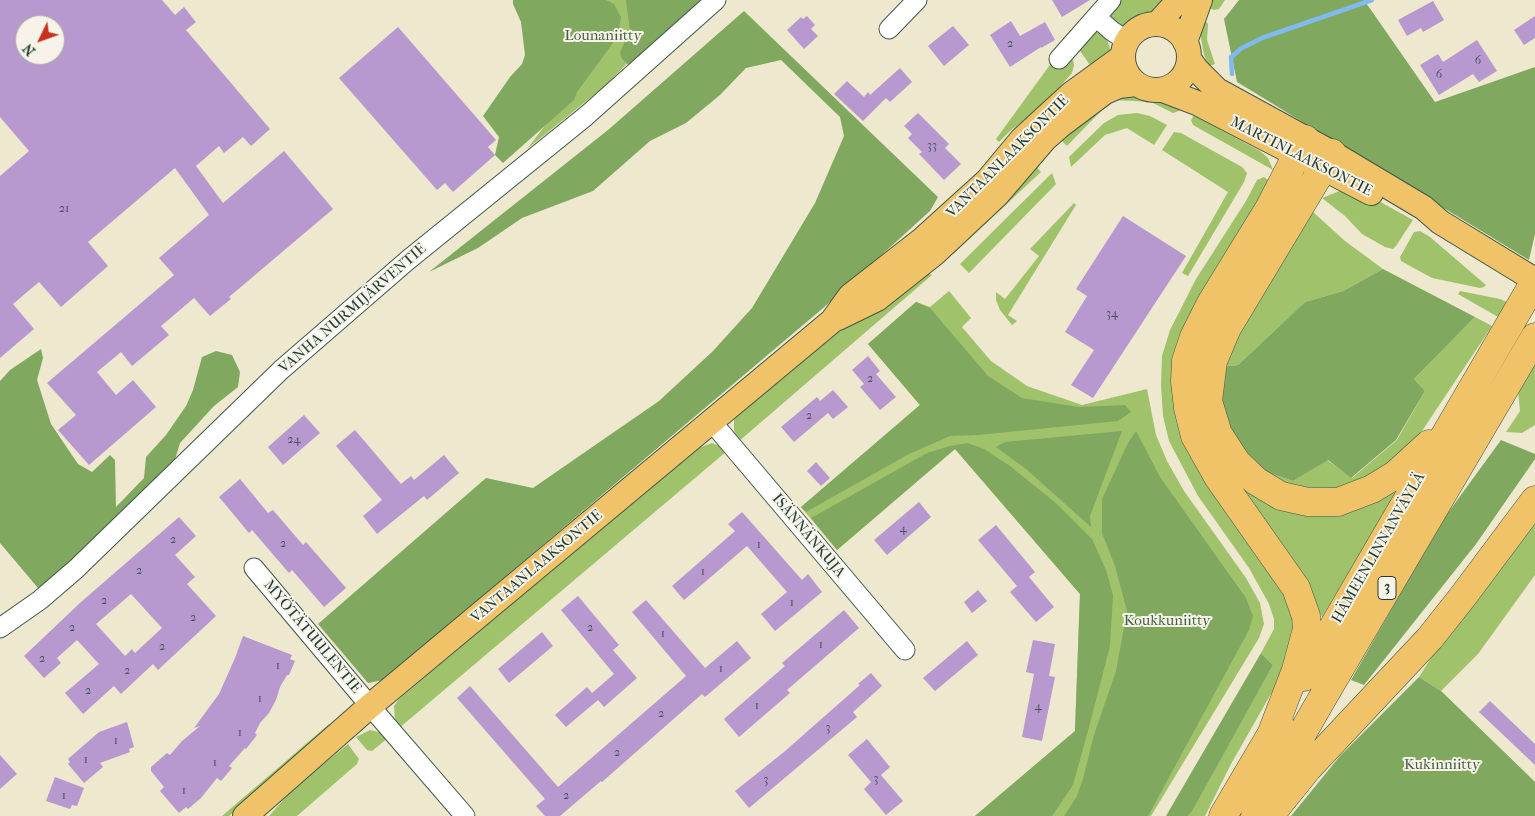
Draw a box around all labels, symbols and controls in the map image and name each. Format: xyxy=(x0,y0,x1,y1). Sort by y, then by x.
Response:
north arrow xyxy=(15,15,65,65)
park label: Lounaniitty xyxy=(565,27,641,45)
house number: 2 xyxy=(1007,37,1013,51)
text: N xyxy=(19,40,39,59)
house number: 6 xyxy=(1475,54,1481,68)
house number: 6 xyxy=(1436,68,1442,82)
street label: VANTAANLAAKSONTIE xyxy=(943,92,1073,222)
street label: MARTINLAAKSONTIE xyxy=(1227,113,1375,201)
house number: 33 xyxy=(927,139,937,153)
house number: 21 xyxy=(59,202,69,216)
street label: VANHA NURMIJÄRVENTIE xyxy=(276,240,430,378)
house number: 34 xyxy=(1106,307,1118,321)
house number: 2 xyxy=(867,372,873,386)
house number: 2 xyxy=(806,409,812,423)
house number: 24 xyxy=(287,433,301,447)
street label: HÄMEENLINNANVÄYLÄ xyxy=(1328,469,1430,627)
street label: ISÄNNÄNKUJA xyxy=(768,490,848,582)
street label: VANTAANLAAKSONTIE xyxy=(468,507,606,627)
house number: 4 xyxy=(899,522,907,536)
house number: 2 xyxy=(170,533,176,547)
house number: 2 xyxy=(280,537,286,551)
house number: 1 xyxy=(757,538,761,552)
house number: 2 xyxy=(136,564,142,578)
house number: 1 xyxy=(701,565,705,579)
road number: 3 xyxy=(1378,576,1396,600)
street label: MYÖTÄTUULENTIE xyxy=(259,577,365,697)
house number: 2 xyxy=(101,594,107,608)
house number: 1 xyxy=(790,596,794,610)
house number: 2 xyxy=(190,611,196,625)
park label: Koukkuniitty xyxy=(1124,612,1210,630)
house number: 2 xyxy=(69,621,75,635)
house number: 2 xyxy=(587,621,593,635)
house number: 1 xyxy=(661,627,665,641)
house number: 1 xyxy=(819,638,823,652)
house number: 2 xyxy=(159,640,165,654)
house number: 2 xyxy=(39,652,45,666)
house number: 1 xyxy=(276,659,280,673)
house number: 1 xyxy=(719,662,723,676)
house number: 2 xyxy=(124,664,130,678)
house number: 2 xyxy=(85,684,91,698)
house number: 1 xyxy=(258,692,262,706)
house number: 1 xyxy=(755,699,759,713)
house number: 4 xyxy=(1034,700,1042,714)
house number: 2 xyxy=(658,707,664,721)
house number: 3 xyxy=(826,721,830,735)
house number: 1 xyxy=(238,726,242,740)
house number: 1 xyxy=(114,734,118,748)
house number: 2 xyxy=(614,746,620,760)
house number: 1 xyxy=(84,753,88,767)
house number: 1 xyxy=(213,756,217,770)
park label: Kukinniitty xyxy=(1404,756,1480,774)
house number: 3 xyxy=(874,772,878,786)
house number: 3 xyxy=(764,773,768,787)
house number: 1 xyxy=(182,784,186,798)
house number: 1 xyxy=(62,789,66,803)
house number: 2 xyxy=(563,789,569,803)

